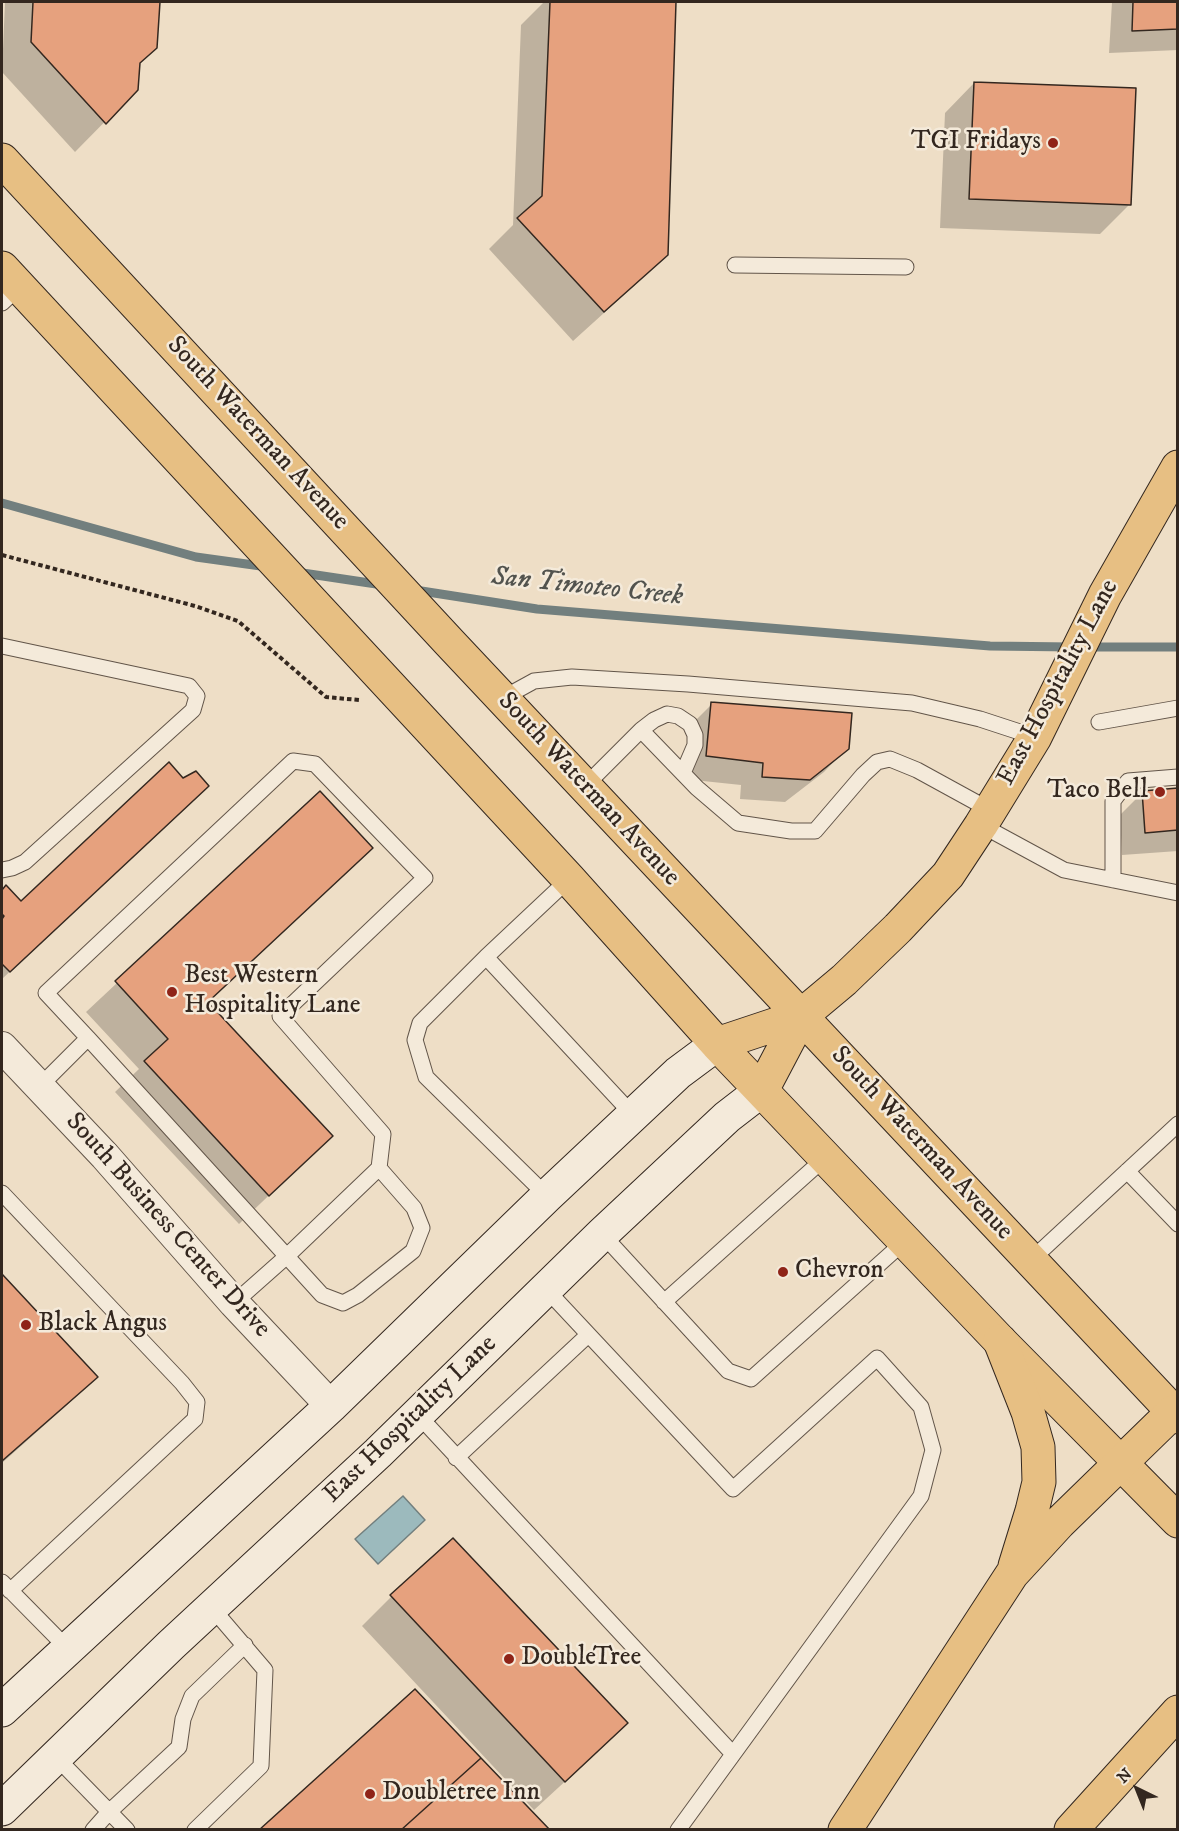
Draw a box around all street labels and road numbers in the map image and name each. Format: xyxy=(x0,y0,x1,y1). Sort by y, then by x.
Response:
street label: South Waterman Avenue xyxy=(159,331,355,537)
street label: East Hospitality Lane xyxy=(992,575,1126,791)
street label: South Waterman Avenue xyxy=(490,687,686,893)
street label: South Waterman Avenue xyxy=(823,1041,1019,1247)
street label: South Business Center Drive xyxy=(58,1107,276,1345)
street label: East Hospitality Lane xyxy=(318,1329,504,1511)

